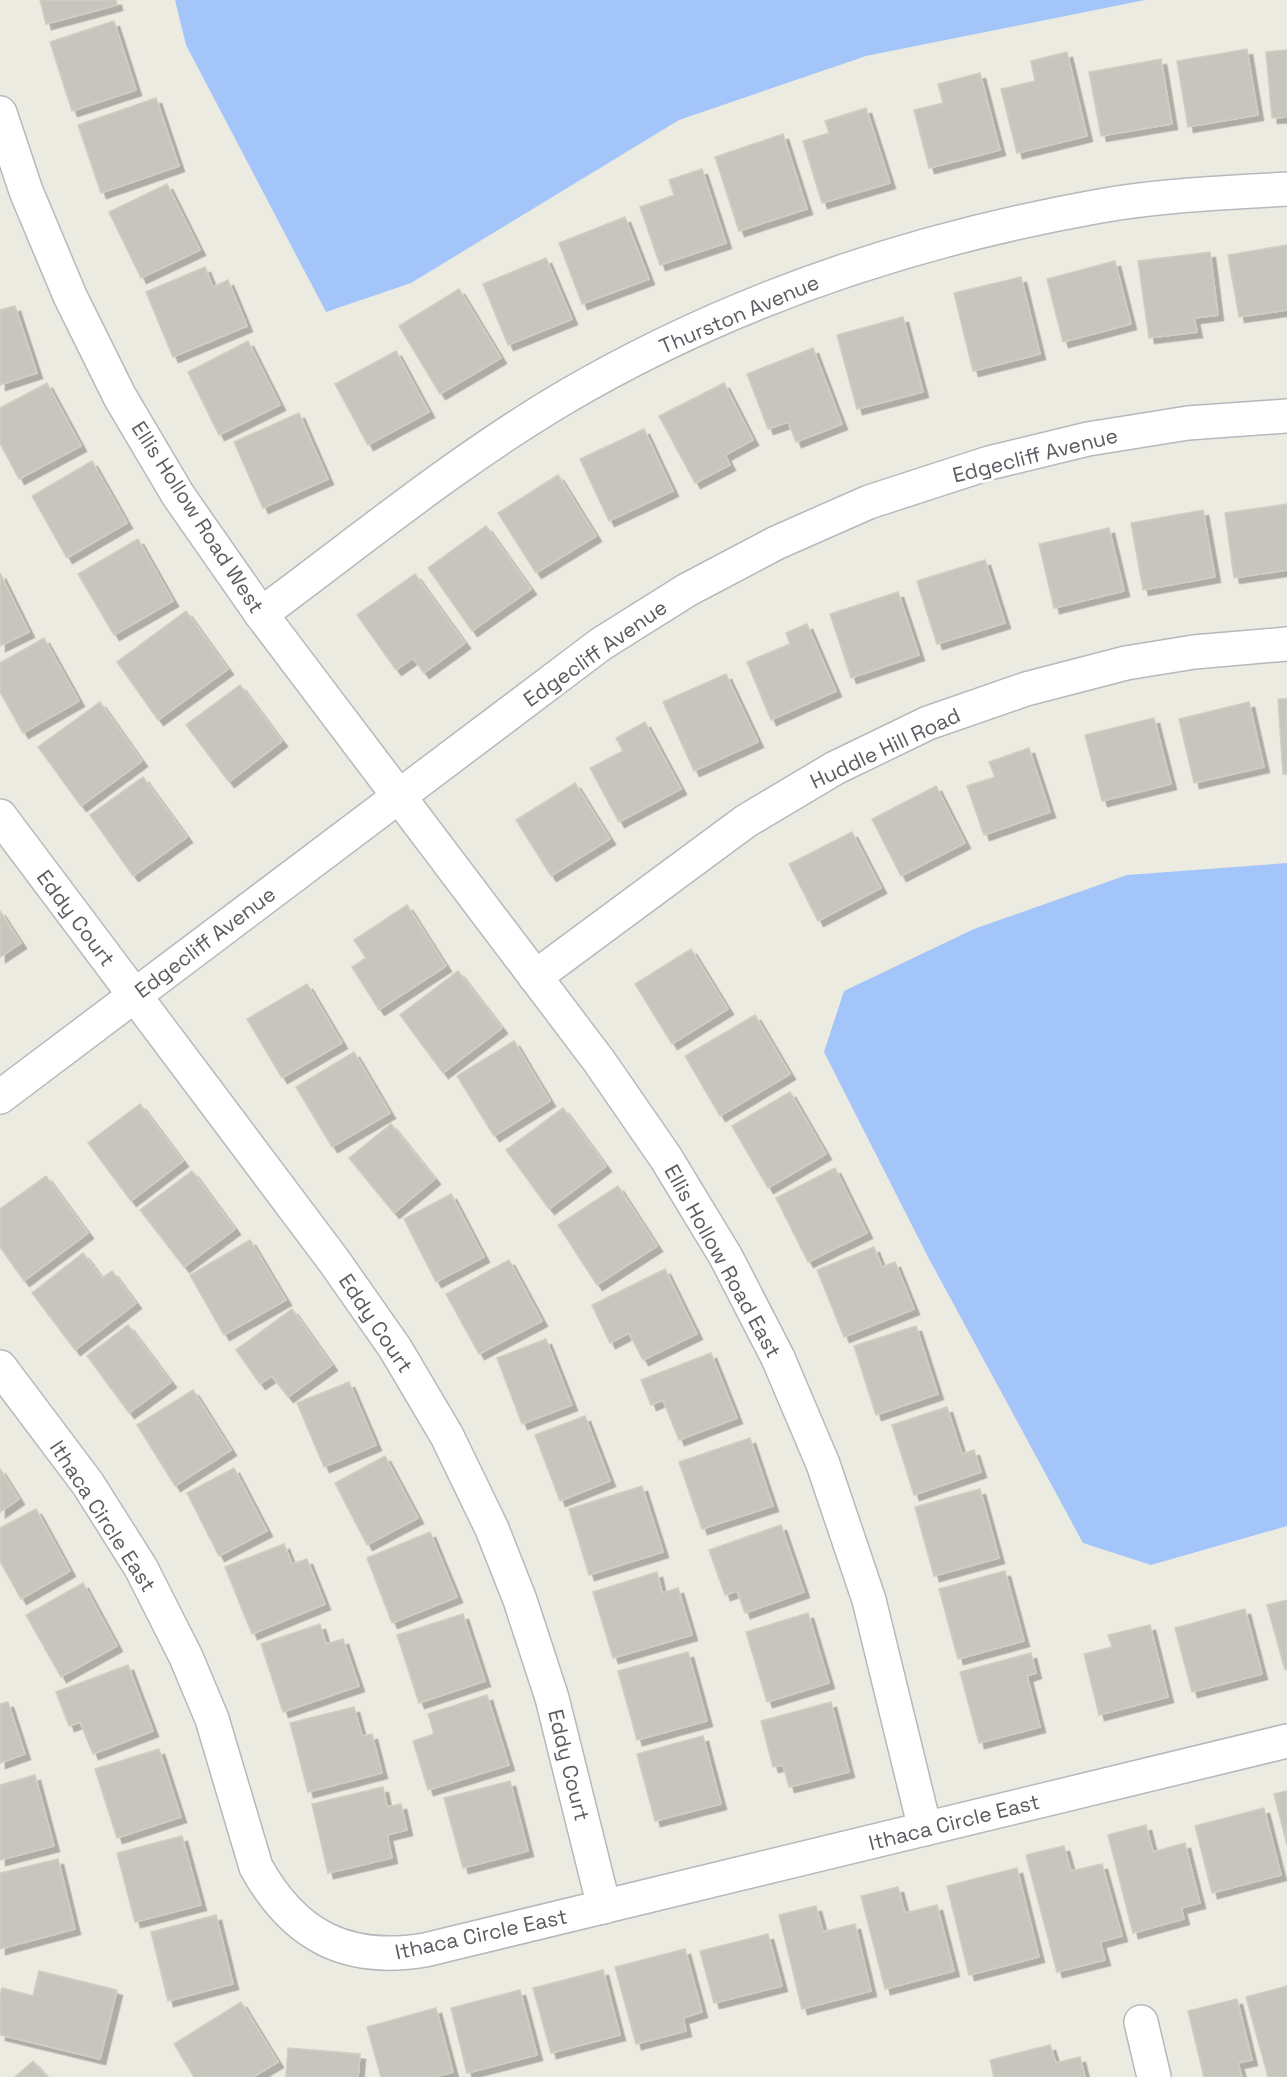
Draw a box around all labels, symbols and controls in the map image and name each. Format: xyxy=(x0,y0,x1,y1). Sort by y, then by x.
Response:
street label: Thurston Avenue xyxy=(655,268,823,360)
street label: Ellis Hollow Road West xyxy=(126,416,270,618)
street label: Edgecliff Avenue xyxy=(950,421,1120,489)
street label: Edgecliff Avenue xyxy=(518,593,672,713)
street label: Huddle Hill Road xyxy=(806,701,964,795)
street label: Eddy Court xyxy=(31,864,121,972)
street label: Edgecliff Avenue xyxy=(129,880,281,1004)
street label: Ellis Hollow Road East xyxy=(659,1160,787,1362)
street label: Eddy Court xyxy=(333,1268,419,1378)
street label: Ithaca Circle East xyxy=(44,1435,162,1597)
street label: Eddy Court xyxy=(542,1706,596,1824)
street label: Ithaca Circle East xyxy=(866,1788,1042,1856)
street label: Ithaca Circle East xyxy=(392,1903,570,1965)

